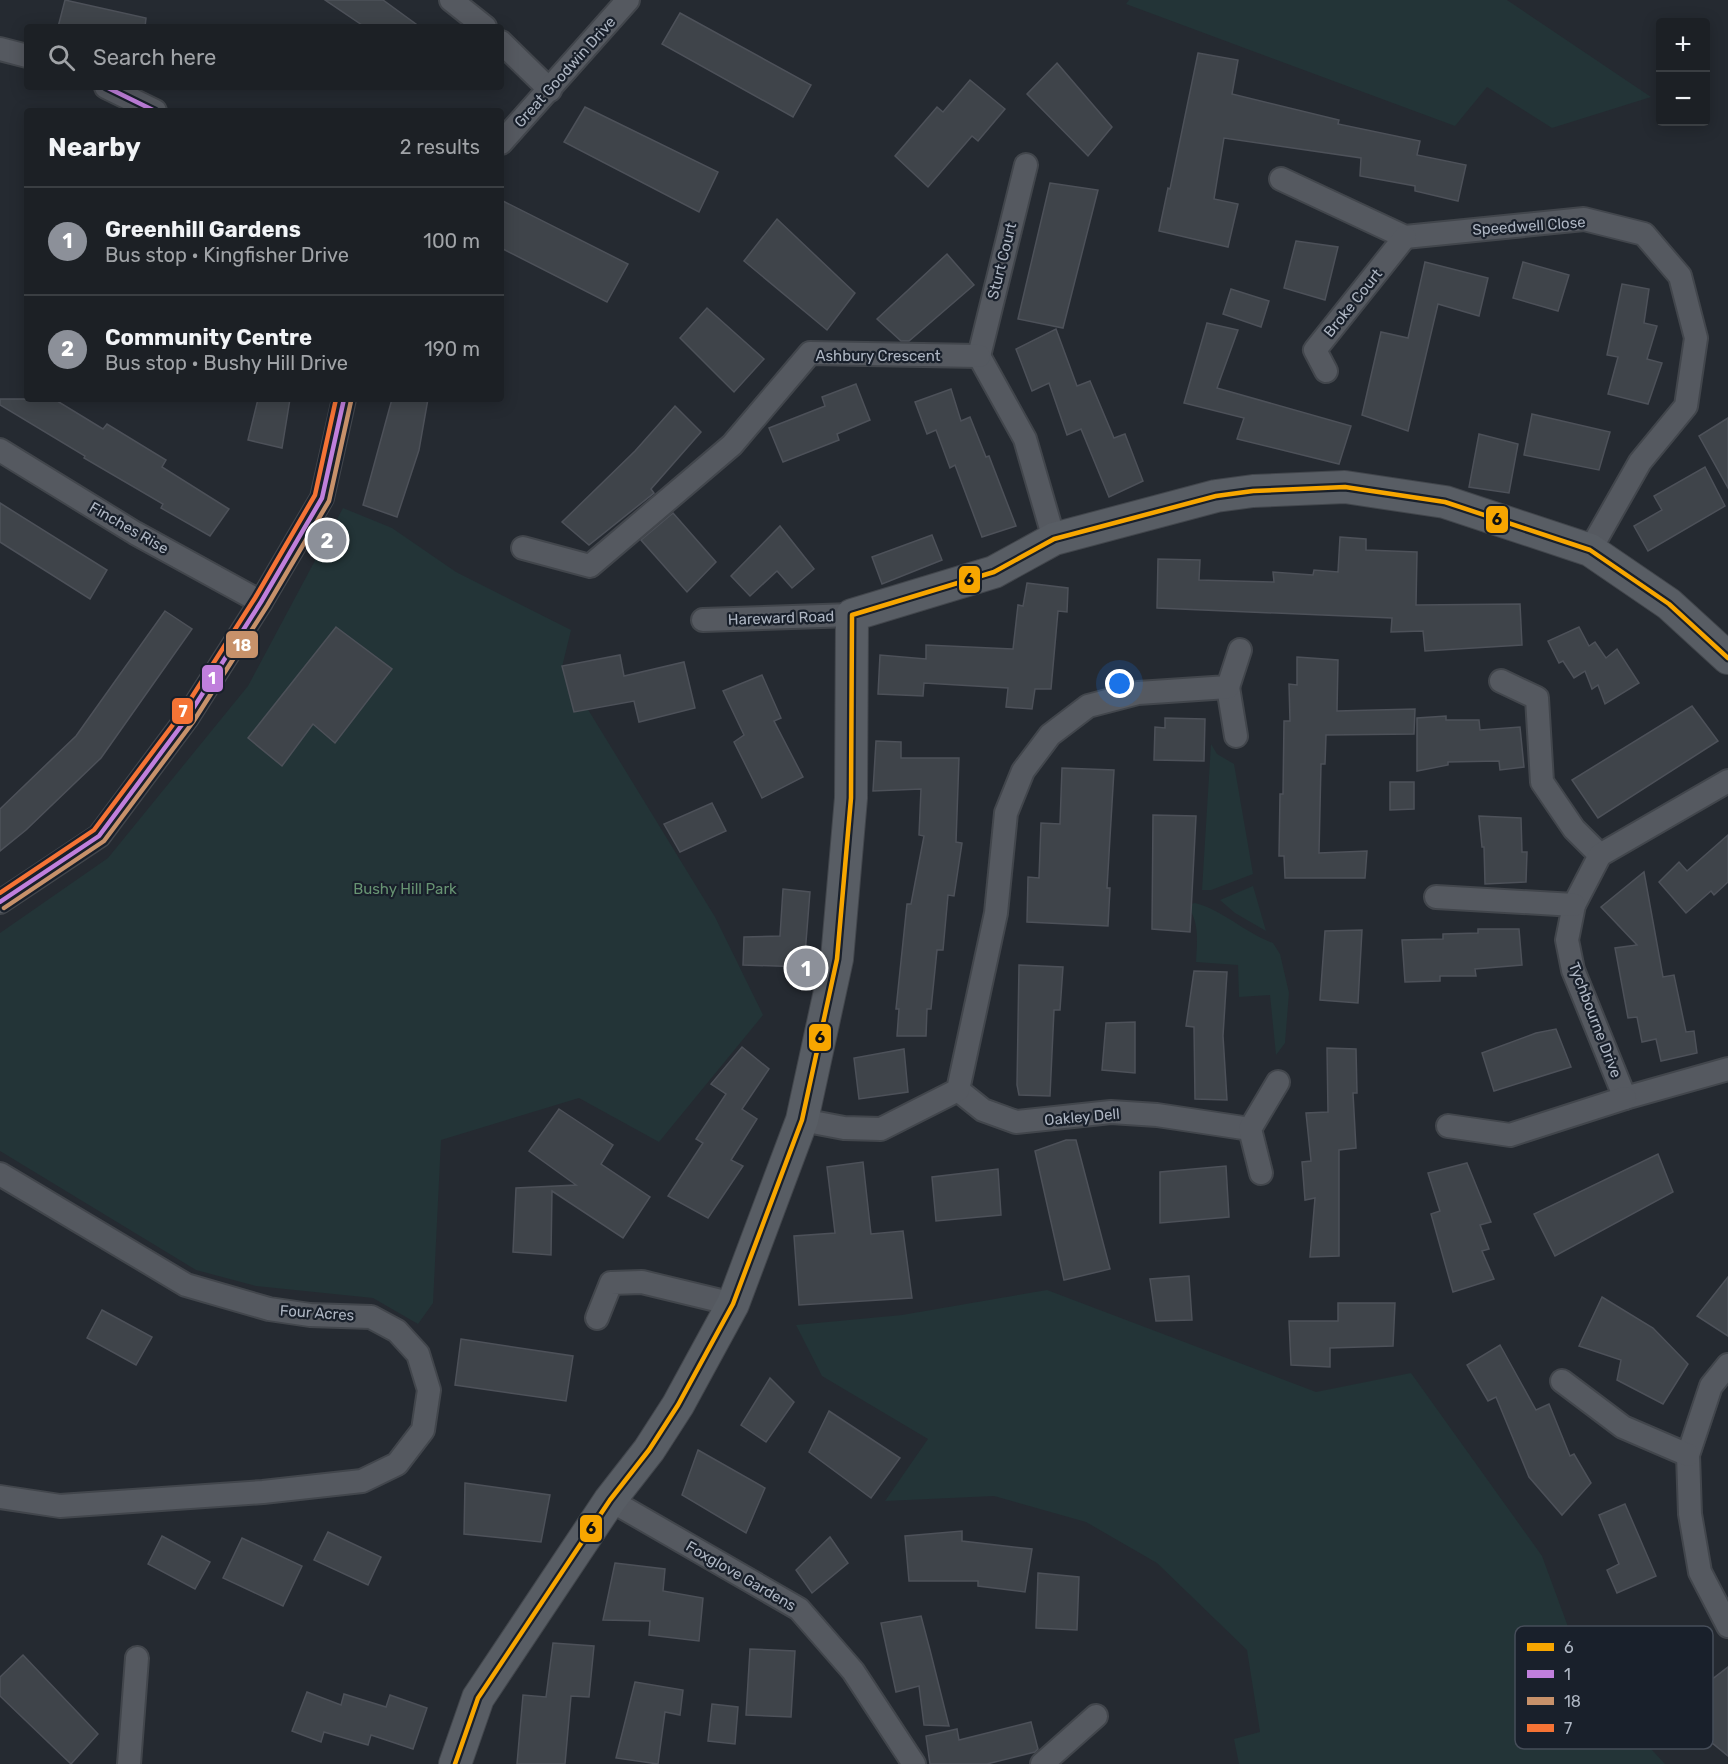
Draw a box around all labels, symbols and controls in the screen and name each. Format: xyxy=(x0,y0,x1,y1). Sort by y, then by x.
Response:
street label: Great Goodwin Drive xyxy=(511,13,619,131)
map controls xyxy=(1656,18,1710,126)
button: + xyxy=(1656,18,1710,72)
search box xyxy=(24,24,504,90)
icon: search xyxy=(45,41,78,74)
text: Search here xyxy=(93,44,216,71)
button: − xyxy=(1656,72,1710,126)
text: Nearby xyxy=(48,132,141,163)
text: 2 results xyxy=(400,135,480,159)
street label: Speedwell Close xyxy=(1472,213,1586,239)
text: Greenhill Gardens xyxy=(105,216,301,243)
street label: Sturt Court xyxy=(984,221,1020,301)
text: 1 xyxy=(63,229,72,253)
text: 100 m xyxy=(423,229,480,253)
text: Bus stop · Kingfisher Drive xyxy=(105,243,349,267)
street label: Broke Court xyxy=(1320,265,1386,341)
text: Community Centre xyxy=(105,324,312,351)
text: 2 xyxy=(61,337,74,361)
text: 190 m xyxy=(424,337,480,361)
street label: Ashbury Crescent xyxy=(815,347,941,365)
text: Bus stop · Bushy Hill Drive xyxy=(105,351,348,375)
street label: Finches Rise xyxy=(86,498,172,558)
line badge: 6 xyxy=(1485,505,1509,534)
text: 6 xyxy=(1492,510,1502,529)
pin: 2 xyxy=(308,518,346,562)
line badge: 6 xyxy=(958,565,981,594)
text: 6 xyxy=(964,570,974,589)
street label: Hareward Road xyxy=(727,607,835,629)
line badge: 18 xyxy=(225,630,259,659)
text: 18 xyxy=(233,636,252,655)
line badge: 1 xyxy=(201,664,224,693)
text: 1 xyxy=(208,669,216,688)
your location xyxy=(1105,669,1134,698)
line badge: 7 xyxy=(171,697,194,725)
text: 7 xyxy=(178,702,188,721)
park label: Bushy Hill Park xyxy=(353,880,457,898)
pin: 1 xyxy=(786,946,826,990)
street label: Tychbourne Drive xyxy=(1565,960,1625,1080)
line badge: 6 xyxy=(808,1023,832,1052)
text: 6 xyxy=(815,1028,825,1047)
street label: Oakley Dell xyxy=(1044,1105,1120,1129)
street label: Four Acres xyxy=(279,1301,355,1325)
line badge: 6 xyxy=(579,1514,603,1543)
text: 6 xyxy=(586,1519,596,1538)
street label: Foxglove Gardens xyxy=(683,1537,799,1615)
legend xyxy=(1515,1626,1713,1749)
text: 6 xyxy=(1564,1638,1574,1657)
text: 1 xyxy=(1564,1665,1571,1684)
text: 18 xyxy=(1564,1692,1581,1711)
text: 7 xyxy=(1564,1719,1572,1738)

